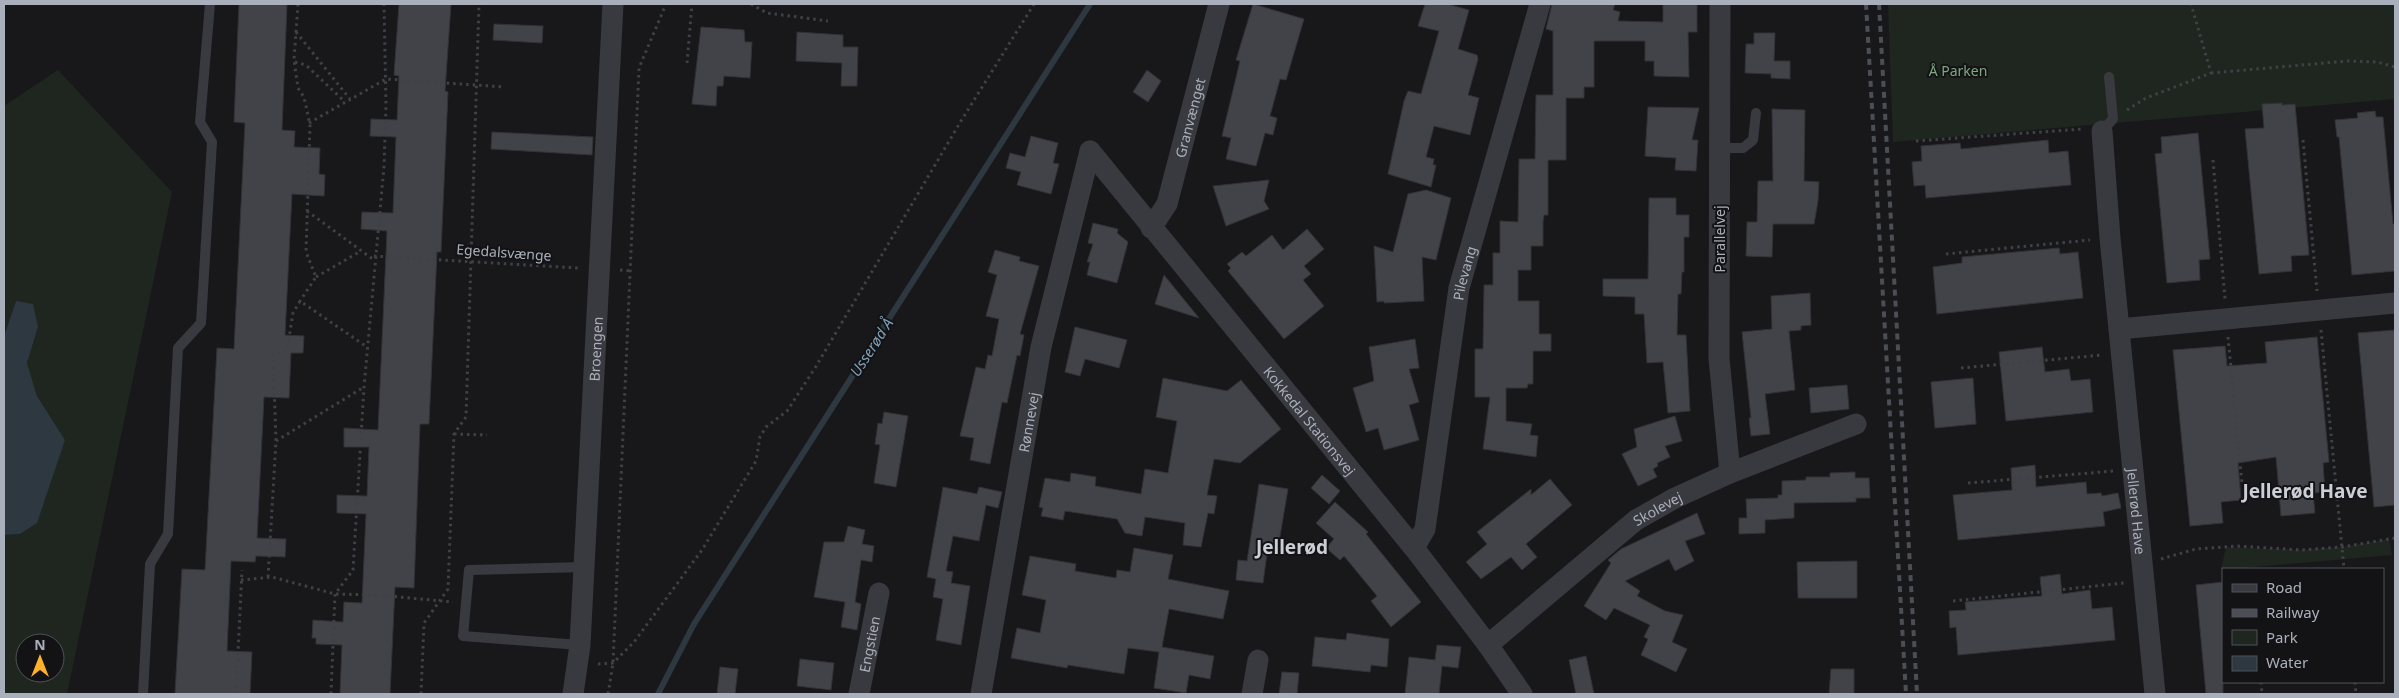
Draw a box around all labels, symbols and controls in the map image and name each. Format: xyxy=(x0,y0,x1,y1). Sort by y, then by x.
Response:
park label: Å Parken xyxy=(1929,61,1987,80)
street label: Granvænget xyxy=(1170,76,1209,160)
street label: Parallelvej xyxy=(1710,205,1729,273)
street label: Egedalsvænge xyxy=(456,239,552,265)
street label: Pilevang xyxy=(1448,244,1480,301)
water label: Usserød Å xyxy=(845,314,897,380)
street label: Broengen xyxy=(584,316,606,382)
street label: Kokkedal Stationsvej xyxy=(1260,362,1360,479)
street label: Rønnevej xyxy=(1013,390,1043,454)
street label: Jellerød Have xyxy=(2123,465,2151,555)
district label: Jellerød Have xyxy=(2240,478,2368,504)
street label: Skolevej xyxy=(1629,487,1685,530)
district label: Jellerød xyxy=(1254,534,1328,560)
legend xyxy=(2222,568,2384,683)
text: Road xyxy=(2266,577,2302,597)
text: Railway xyxy=(2266,602,2320,622)
street label: Engstien xyxy=(854,614,884,674)
text: Park xyxy=(2266,627,2298,647)
north arrow xyxy=(15,633,65,683)
text: N xyxy=(34,635,46,654)
text: Water xyxy=(2266,652,2308,672)

